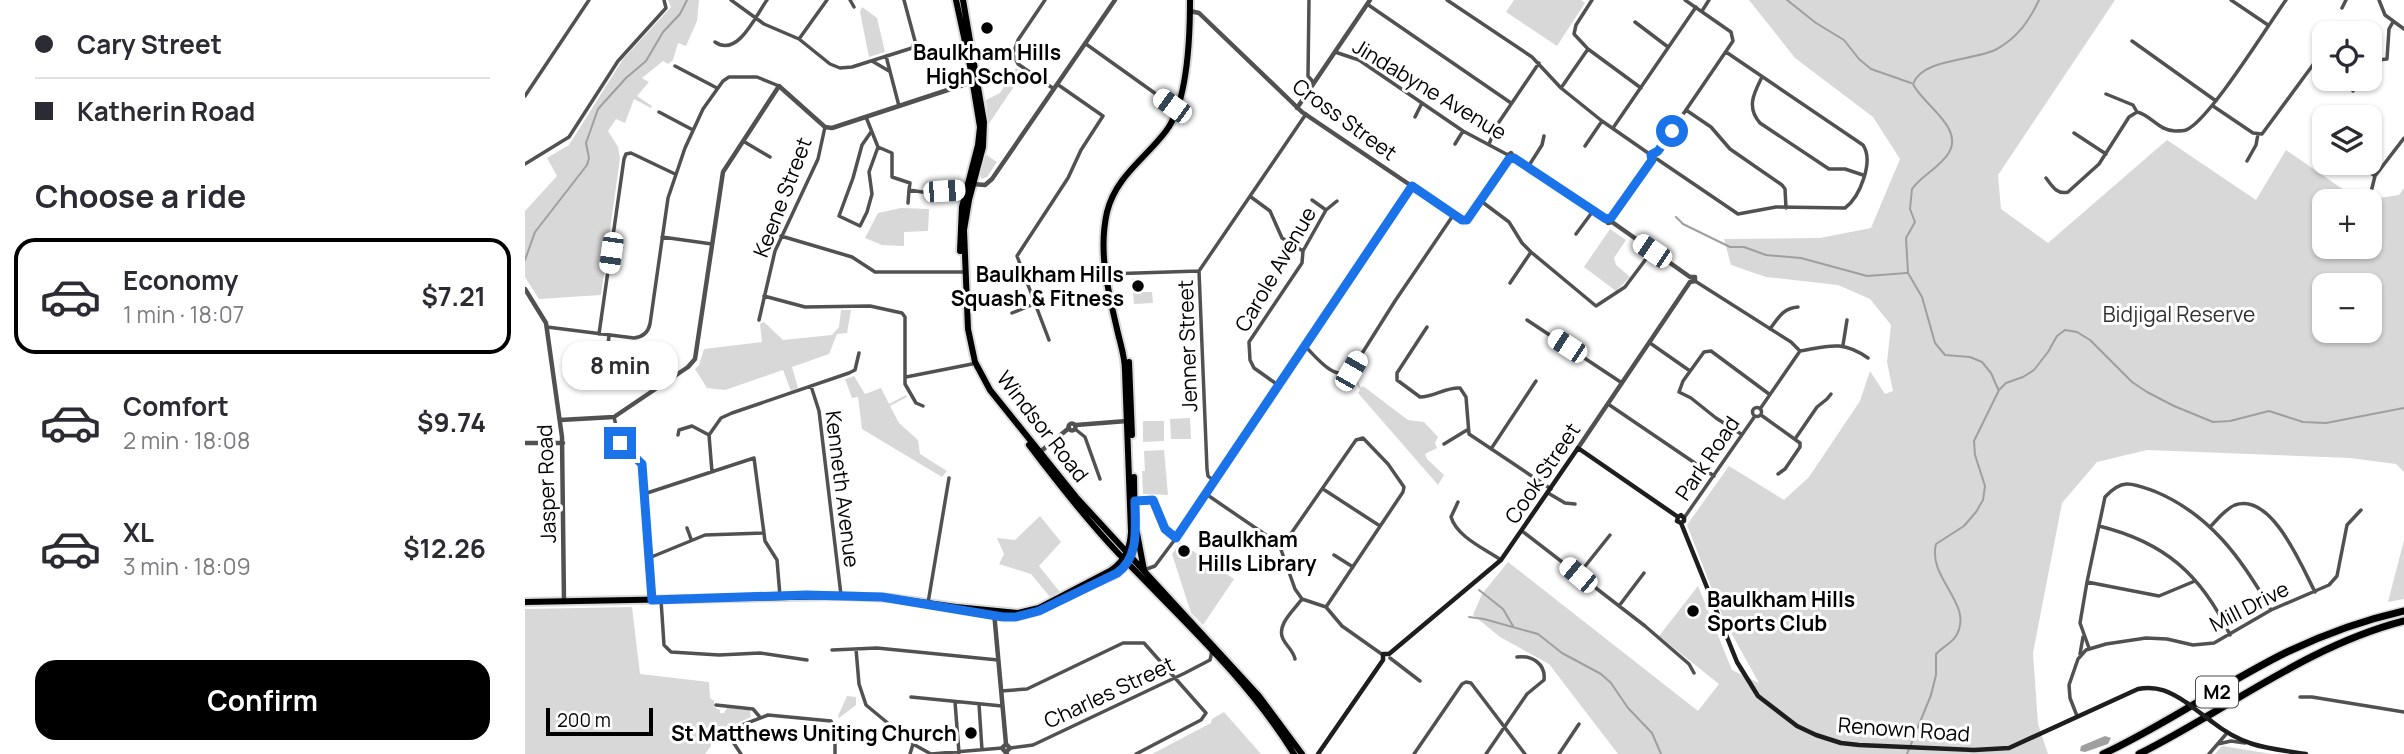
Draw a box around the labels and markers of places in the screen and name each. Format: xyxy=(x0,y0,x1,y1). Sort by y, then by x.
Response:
marker: Baulkham Hills High School xyxy=(979,20,995,36)
place label: Baulkham Hills High School xyxy=(913,38,1061,90)
place label: Baulkham Hills Squash & Fitness xyxy=(951,260,1124,312)
marker: Baulkham Hills Squash & Fitness xyxy=(1130,278,1146,294)
place label: Baulkham Hills Library xyxy=(1198,525,1317,577)
marker: Baulkham Hills Library xyxy=(1176,543,1192,559)
place label: Baulkham Hills Sports Club xyxy=(1707,585,1855,637)
marker: Baulkham Hills Sports Club xyxy=(1685,603,1701,619)
place label: St Matthews Uniting Church xyxy=(671,719,957,747)
marker: St Matthews Uniting Church xyxy=(963,725,979,741)

